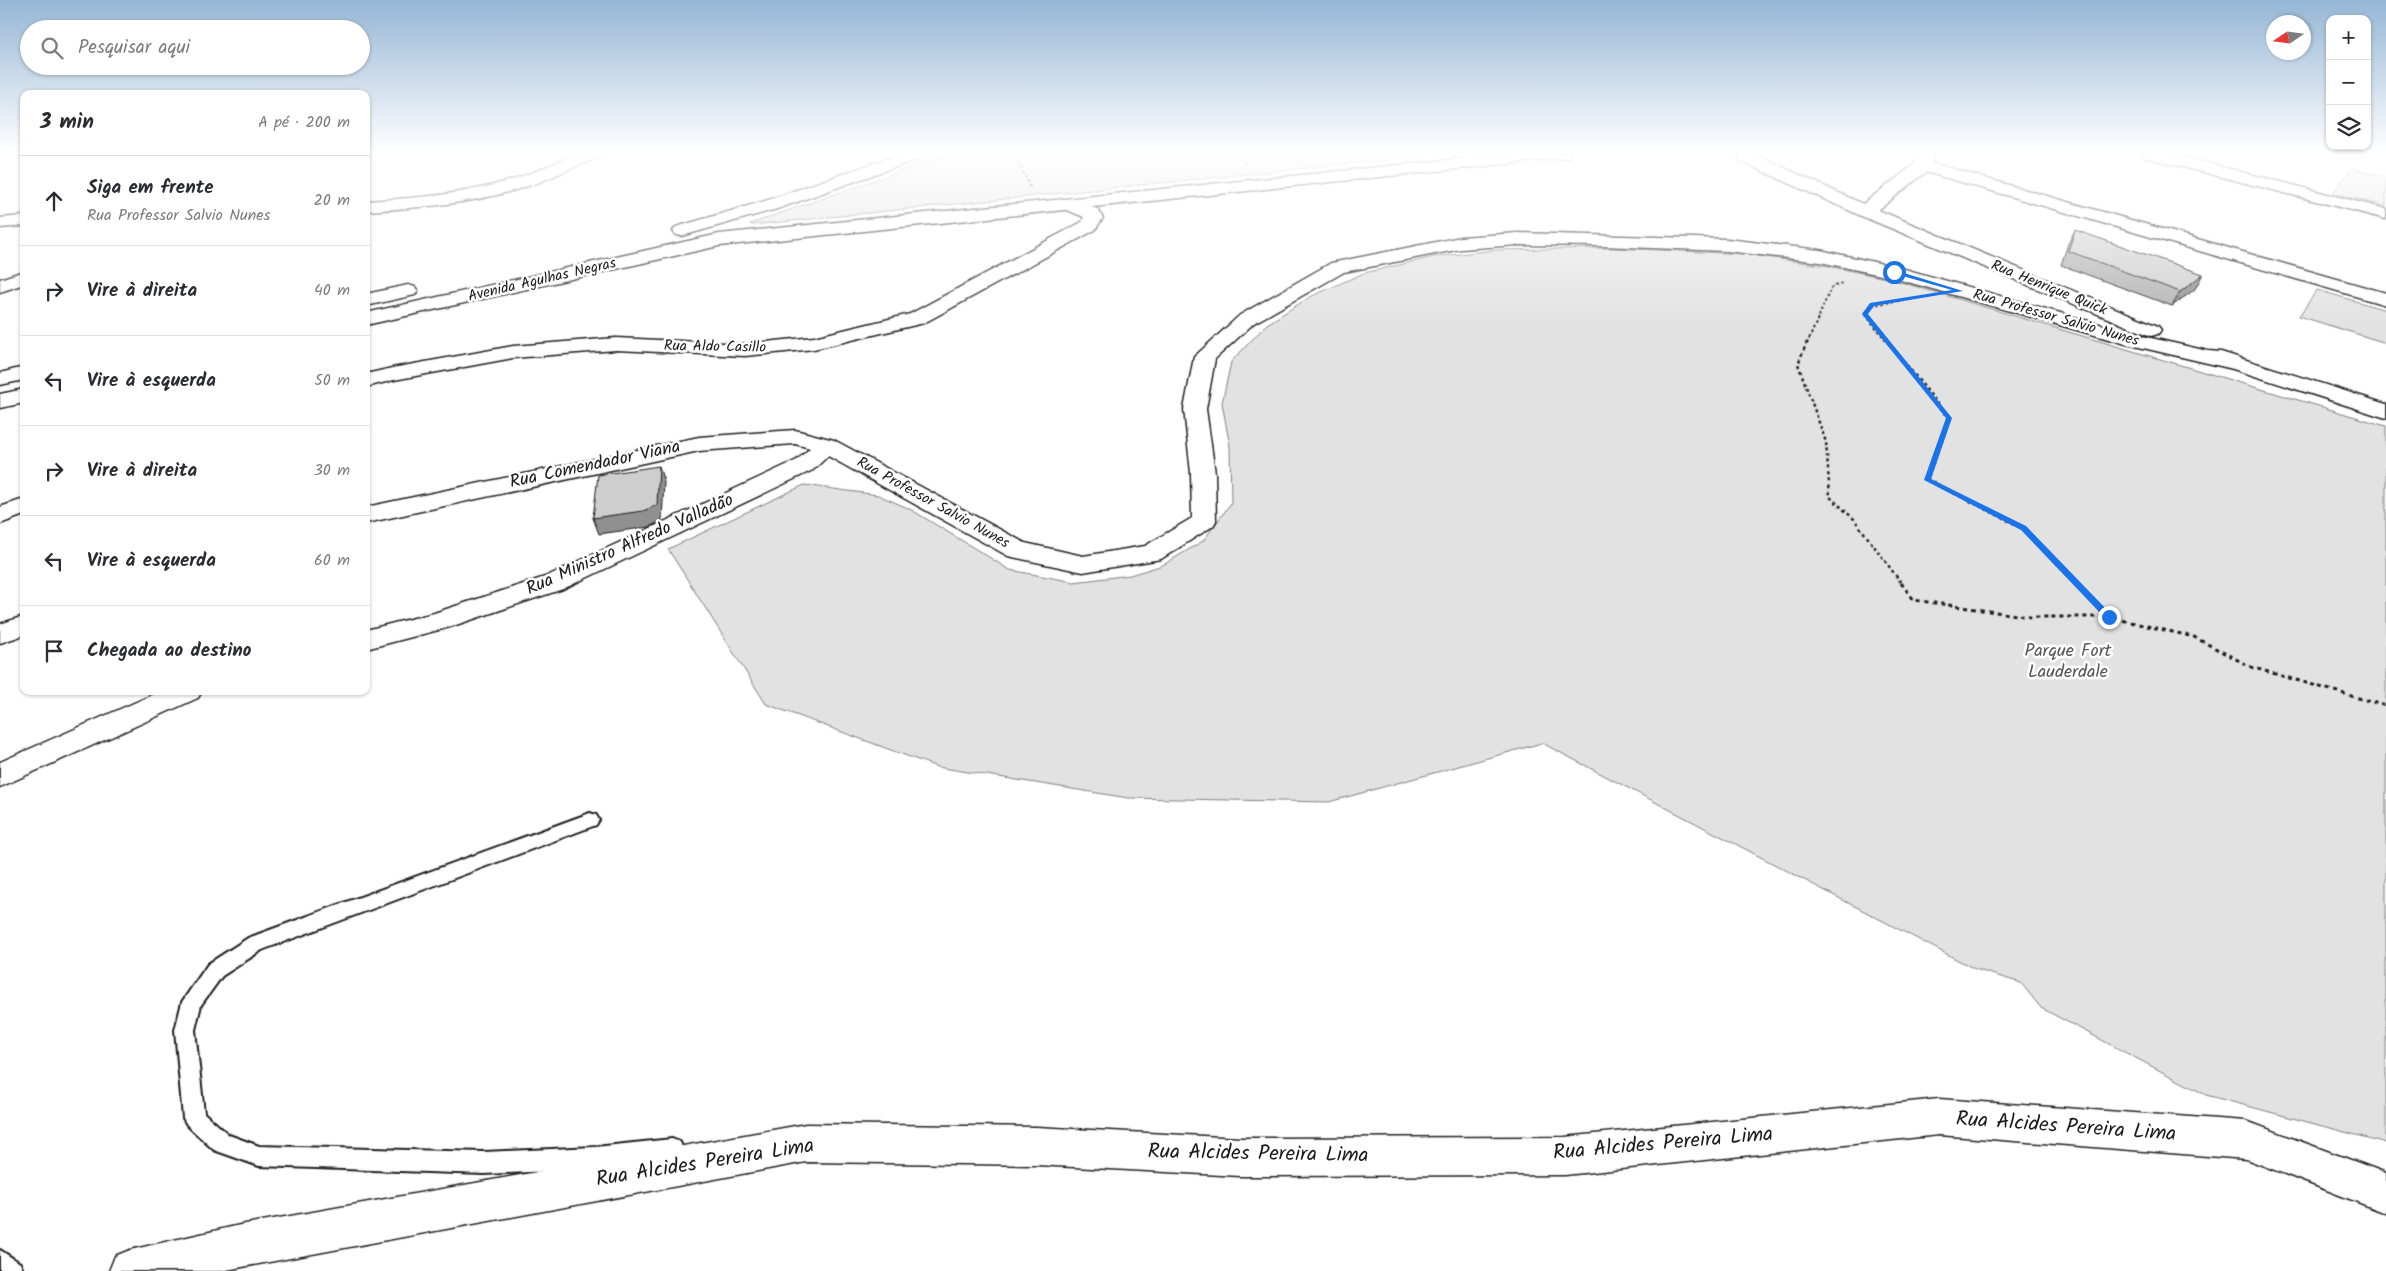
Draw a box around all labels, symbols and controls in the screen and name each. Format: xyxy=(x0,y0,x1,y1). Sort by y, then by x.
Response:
north arrow xyxy=(2266,15,2311,60)
map controls xyxy=(2326,15,2371,150)
button: + xyxy=(2326,15,2371,60)
search box xyxy=(20,20,370,75)
text: Pesquisar aqui xyxy=(78,33,190,63)
icon: search xyxy=(38,34,66,62)
button: − xyxy=(2326,60,2371,105)
button: layers xyxy=(2326,105,2371,150)
text: 3 min xyxy=(40,106,94,139)
text: A pé · 200 m xyxy=(258,110,350,135)
text: Siga em frente xyxy=(87,173,214,203)
icon: ahead xyxy=(40,187,68,215)
text: 20 m xyxy=(314,188,350,213)
text: Rua Professor Salvio Nunes xyxy=(87,203,270,228)
street label: Avenida Agulhas Negras xyxy=(466,251,619,309)
street label: Rua Henrique Quick xyxy=(1987,254,2112,323)
route start xyxy=(1883,261,1906,284)
text: Vire à direita xyxy=(87,276,197,306)
icon: right xyxy=(40,277,68,305)
text: 40 m xyxy=(314,278,350,303)
street label: Rua Professor Salvio Nunes xyxy=(1970,283,2142,353)
street label: Rua Aldo Casillo xyxy=(664,334,767,360)
text: Vire à esquerda xyxy=(87,366,216,396)
icon: left xyxy=(40,367,68,395)
text: 50 m xyxy=(314,368,350,393)
street label: Rua Comendador Viana xyxy=(507,433,683,497)
street label: Rua Professor Salvio Nunes xyxy=(852,451,1014,555)
text: Vire à direita xyxy=(87,456,197,486)
icon: right xyxy=(40,457,68,485)
text: 30 m xyxy=(314,458,350,483)
street label: Rua Ministro Alfredo Valladão xyxy=(522,486,738,604)
text: Vire à esquerda xyxy=(87,546,216,576)
icon: left xyxy=(40,547,68,575)
text: 60 m xyxy=(314,548,350,573)
route end xyxy=(2098,606,2121,629)
text: Chegada ao destino xyxy=(87,636,252,666)
icon: arrive xyxy=(40,637,68,665)
park label: Parque Fort Lauderdale xyxy=(2024,637,2113,687)
street label: Rua Alcides Pereira Lima xyxy=(1955,1103,2177,1151)
street label: Rua Alcides Pereira Lima xyxy=(1552,1118,1774,1170)
street label: Rua Alcides Pereira Lima xyxy=(593,1129,817,1197)
street label: Rua Alcides Pereira Lima xyxy=(1147,1136,1369,1172)

